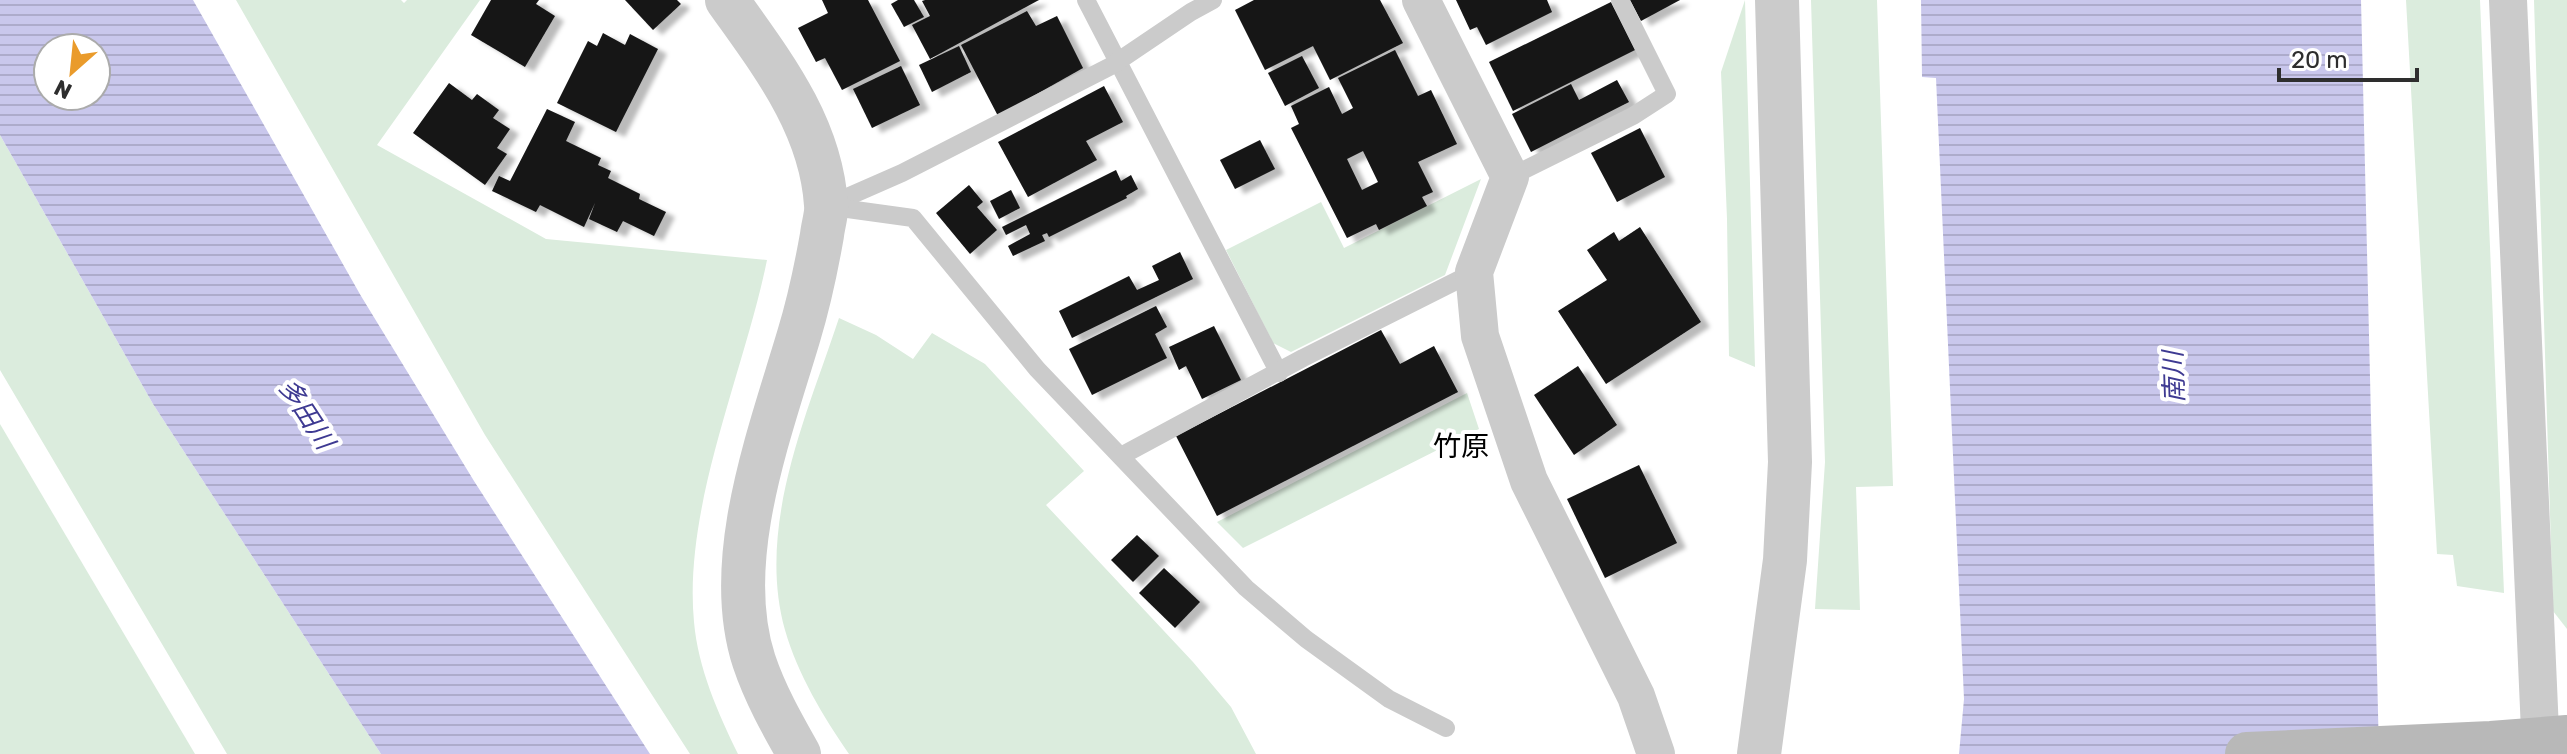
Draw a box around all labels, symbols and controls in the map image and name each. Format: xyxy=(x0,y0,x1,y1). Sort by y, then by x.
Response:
north arrow xyxy=(32,32,112,112)
scale bar xyxy=(2279,32,2417,82)
text: 20 m xyxy=(2291,46,2348,74)
text: N xyxy=(50,74,76,105)
water label: 南川 xyxy=(2157,347,2190,404)
water label: 多田川 xyxy=(272,373,342,458)
district label: 竹原 xyxy=(1433,430,1489,463)

